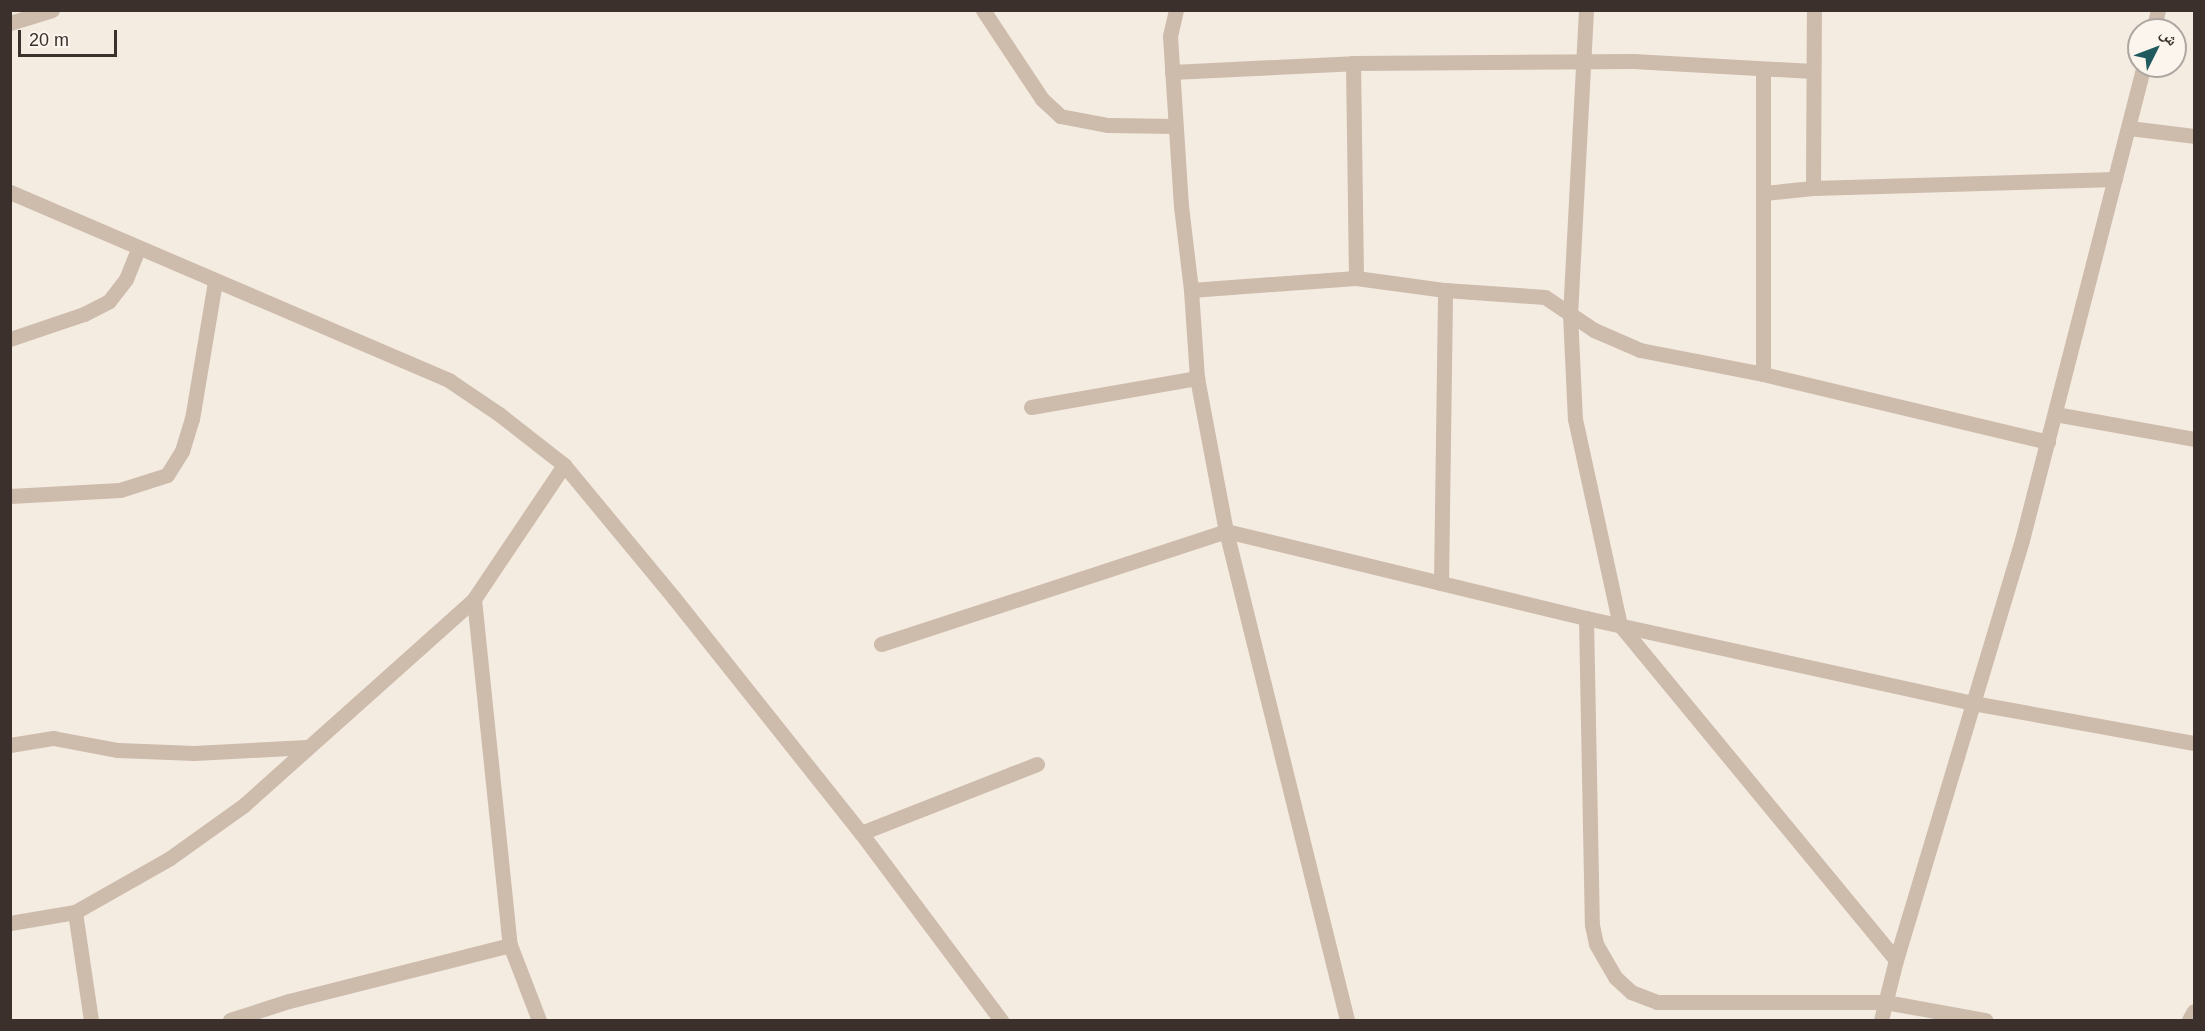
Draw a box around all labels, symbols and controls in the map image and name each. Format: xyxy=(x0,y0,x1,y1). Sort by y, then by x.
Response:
scale bar xyxy=(21,18,120,56)
north arrow xyxy=(2127,18,2187,78)
text: ش xyxy=(2157,25,2181,49)
text: 20 m xyxy=(29,30,69,50)

